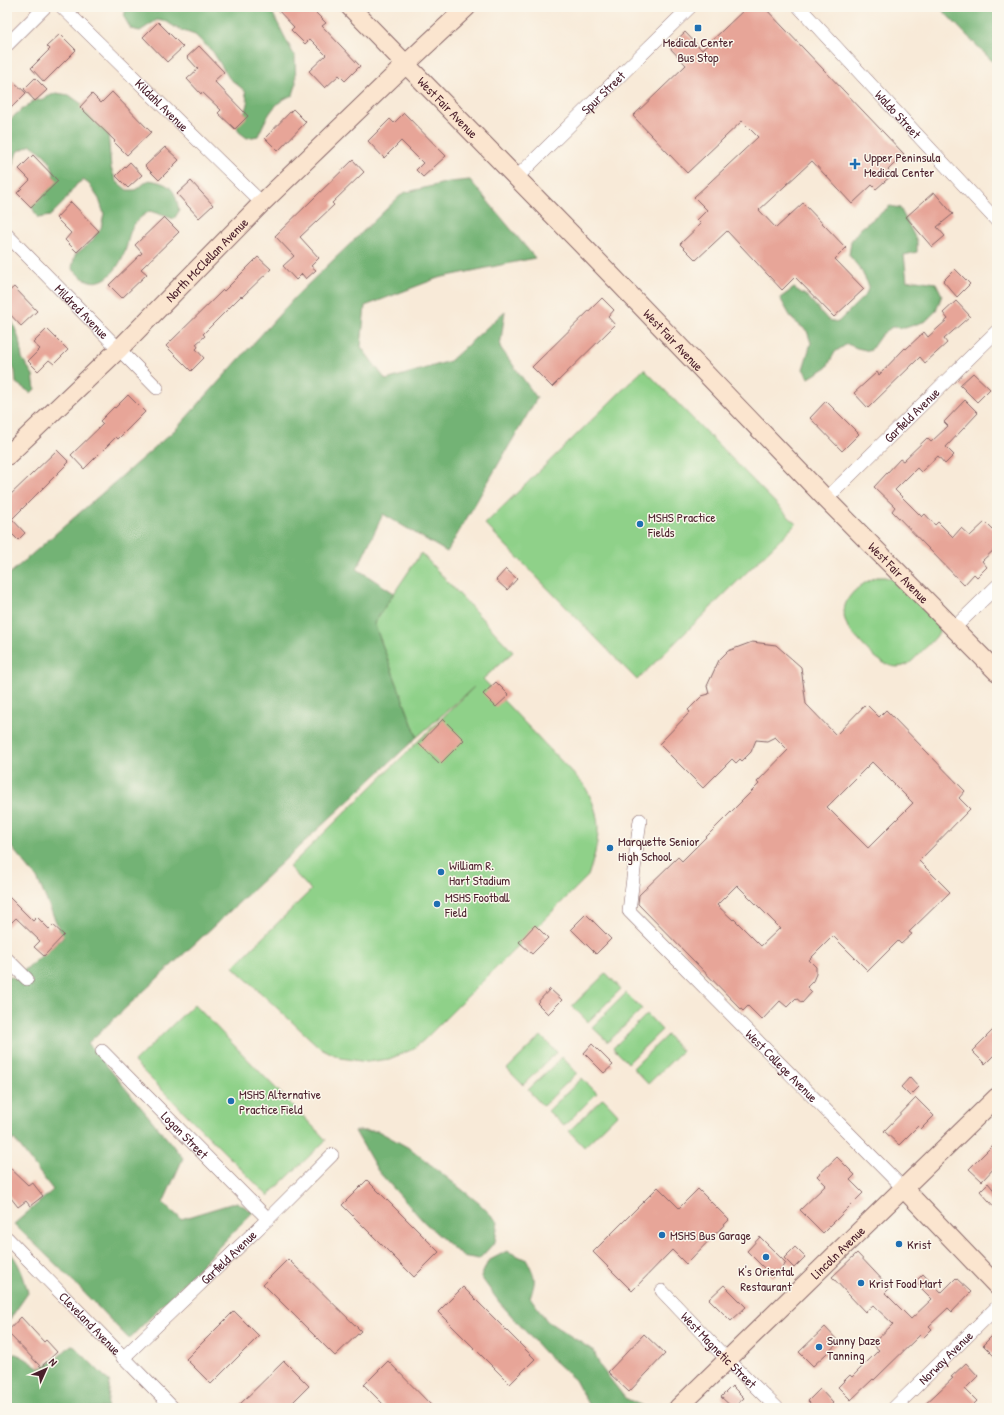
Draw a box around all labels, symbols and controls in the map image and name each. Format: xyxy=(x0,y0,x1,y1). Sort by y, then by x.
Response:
marker: Medical Center Bus Stop xyxy=(693,23,703,33)
place label: Medical Center Bus Stop xyxy=(663,33,733,66)
street label: Spur Street xyxy=(577,66,629,118)
street label: West Fair Avenue xyxy=(414,72,482,142)
street label: Kildahl Avenue xyxy=(131,75,193,135)
street label: Waldo Street xyxy=(871,86,926,143)
place label: Upper Peninsula Medical Center xyxy=(864,148,940,181)
marker: Upper Peninsula Medical Center xyxy=(849,158,861,170)
street label: North McClellan Avenue xyxy=(161,214,252,306)
street label: Mildred Avenue xyxy=(51,280,113,343)
street label: West Fair Avenue xyxy=(639,305,707,375)
street label: Garfield Avenue xyxy=(880,383,943,446)
place label: MSHS Practice Fields xyxy=(647,508,716,541)
marker: MSHS Practice Fields xyxy=(635,519,645,529)
street label: West Fair Avenue xyxy=(864,538,933,607)
place label: Marquette Senior High School xyxy=(618,832,700,865)
marker: Marquette Senior High School xyxy=(605,843,615,853)
place label: William R. Hart Stadium xyxy=(449,856,510,889)
marker: William R. Hart Stadium xyxy=(436,867,446,877)
place label: MSHS Football Field xyxy=(444,888,510,921)
marker: MSHS Football Field xyxy=(432,899,442,909)
street label: West College Avenue xyxy=(742,1025,822,1106)
place label: MSHS Alternative Practice Field xyxy=(239,1085,321,1118)
marker: MSHS Alternative Practice Field xyxy=(226,1096,236,1106)
street label: Logan Street xyxy=(157,1107,213,1163)
street label: Lincoln Avenue xyxy=(807,1222,869,1283)
street label: Garfield Avenue xyxy=(196,1226,260,1288)
place label: MSHS Bus Garage xyxy=(670,1226,751,1244)
marker: MSHS Bus Garage xyxy=(657,1230,667,1240)
place label: Krist xyxy=(907,1235,932,1253)
marker: Krist xyxy=(894,1239,904,1249)
marker: K's Oriental Restaurant xyxy=(761,1252,771,1262)
place label: K's Oriental Restaurant xyxy=(738,1262,795,1295)
place label: Krist Food Mart xyxy=(869,1274,942,1292)
marker: Krist Food Mart xyxy=(856,1278,866,1288)
street label: Cleveland Avenue xyxy=(55,1288,125,1359)
street label: West Magnetic Street xyxy=(677,1308,761,1393)
street label: Norway Avenue xyxy=(914,1327,977,1388)
place label: Sunny Daze Tanning xyxy=(827,1331,880,1364)
marker: Sunny Daze Tanning xyxy=(814,1342,824,1352)
north arrow xyxy=(26,1349,66,1389)
text: N xyxy=(46,1355,60,1369)

